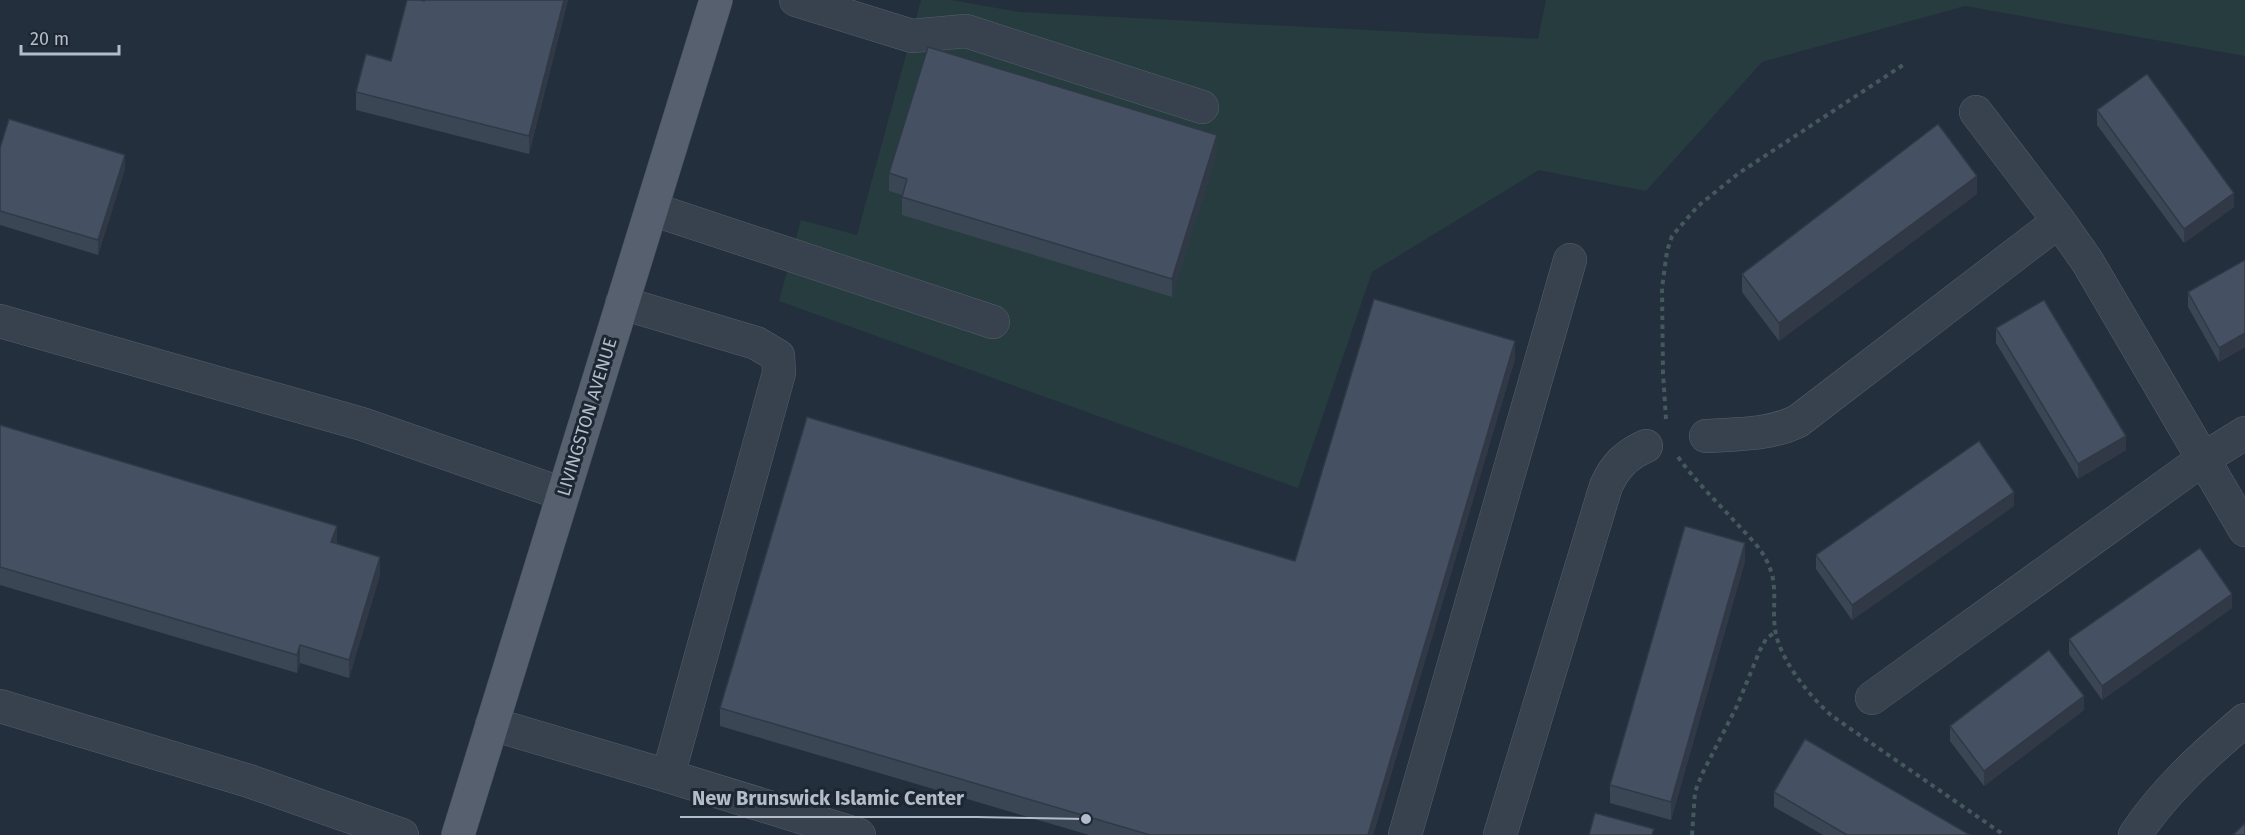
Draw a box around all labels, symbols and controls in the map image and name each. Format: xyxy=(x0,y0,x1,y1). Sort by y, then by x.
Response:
scale bar xyxy=(21,18,118,56)
text: 20 m xyxy=(30,28,69,50)
street label: LIVINGSTON AVENUE xyxy=(552,335,622,499)
callout: New Brunswick Islamic Center xyxy=(680,779,976,817)
text: New Brunswick Islamic Center xyxy=(692,786,965,810)

